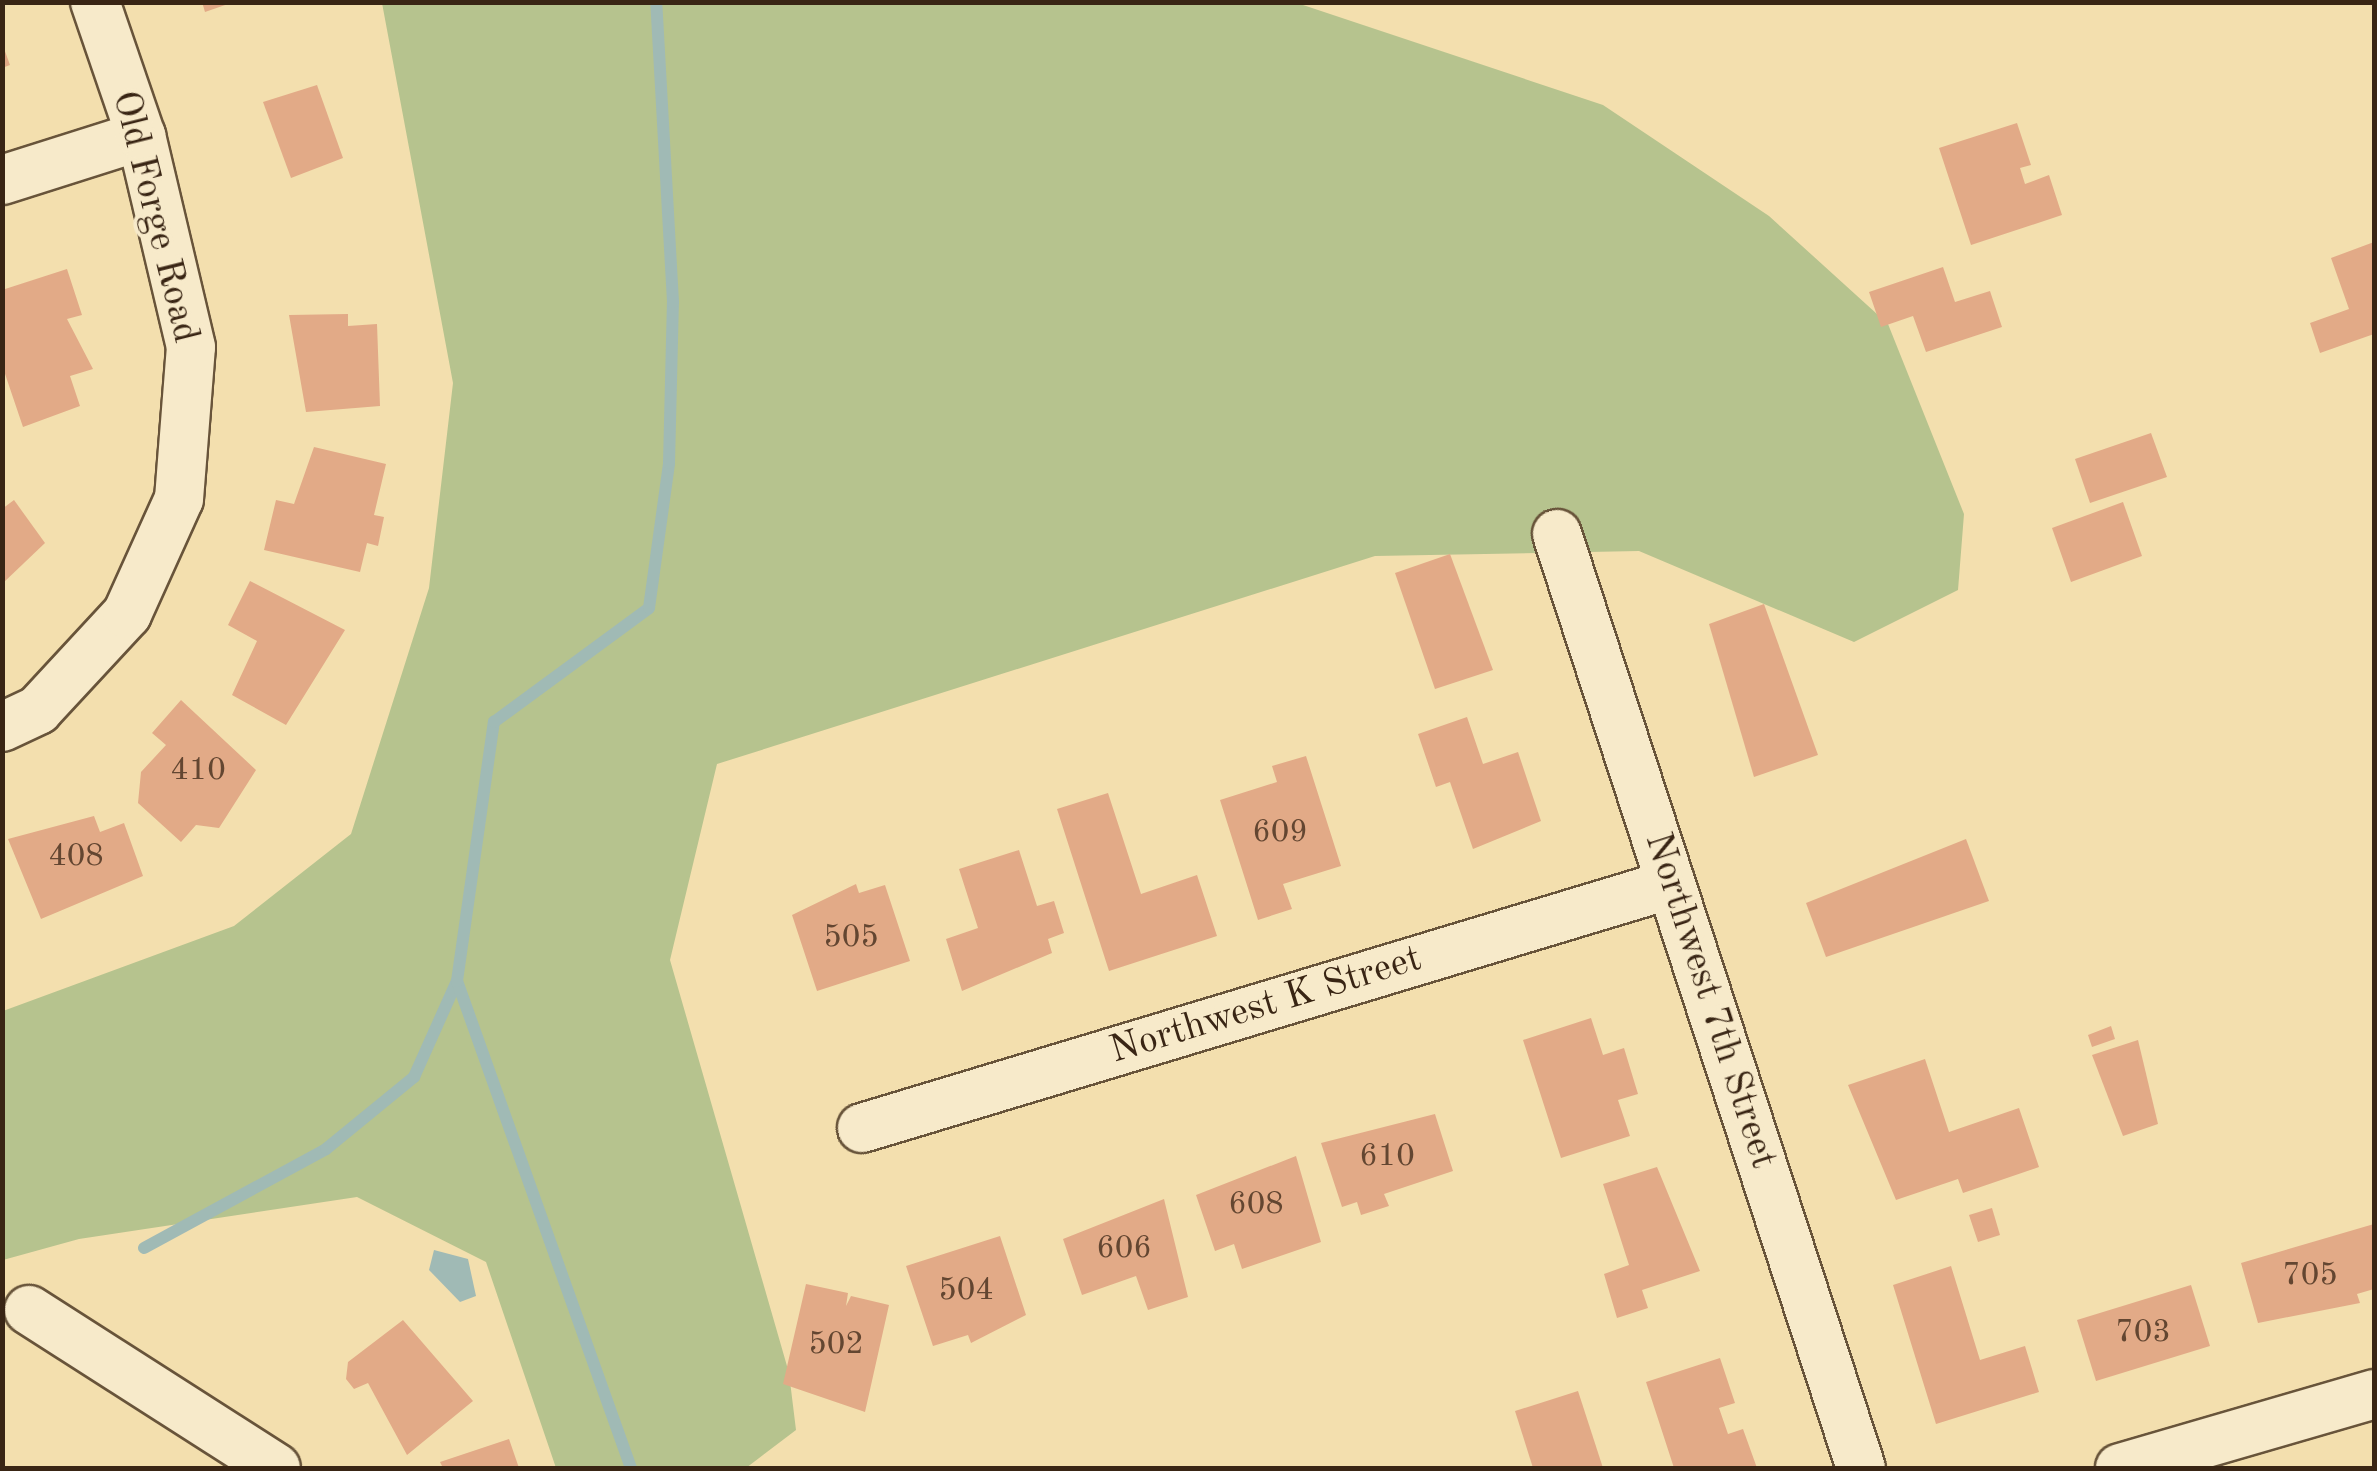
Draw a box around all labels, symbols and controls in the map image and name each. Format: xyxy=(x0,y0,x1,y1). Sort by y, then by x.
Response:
street label: Old Forge Road xyxy=(101,86,207,348)
house number: 410 xyxy=(170,752,226,790)
house number: 609 xyxy=(1252,814,1308,852)
street label: Northwest 7th Street xyxy=(1633,827,1785,1175)
house number: 408 xyxy=(48,838,104,876)
house number: 505 xyxy=(823,919,879,957)
street label: Northwest K Street xyxy=(1105,937,1427,1075)
house number: 610 xyxy=(1359,1138,1415,1176)
house number: 608 xyxy=(1228,1186,1284,1224)
house number: 606 xyxy=(1096,1230,1152,1268)
house number: 705 xyxy=(2282,1257,2338,1295)
house number: 504 xyxy=(938,1272,994,1310)
house number: 703 xyxy=(2115,1314,2171,1352)
house number: 502 xyxy=(808,1326,864,1364)

